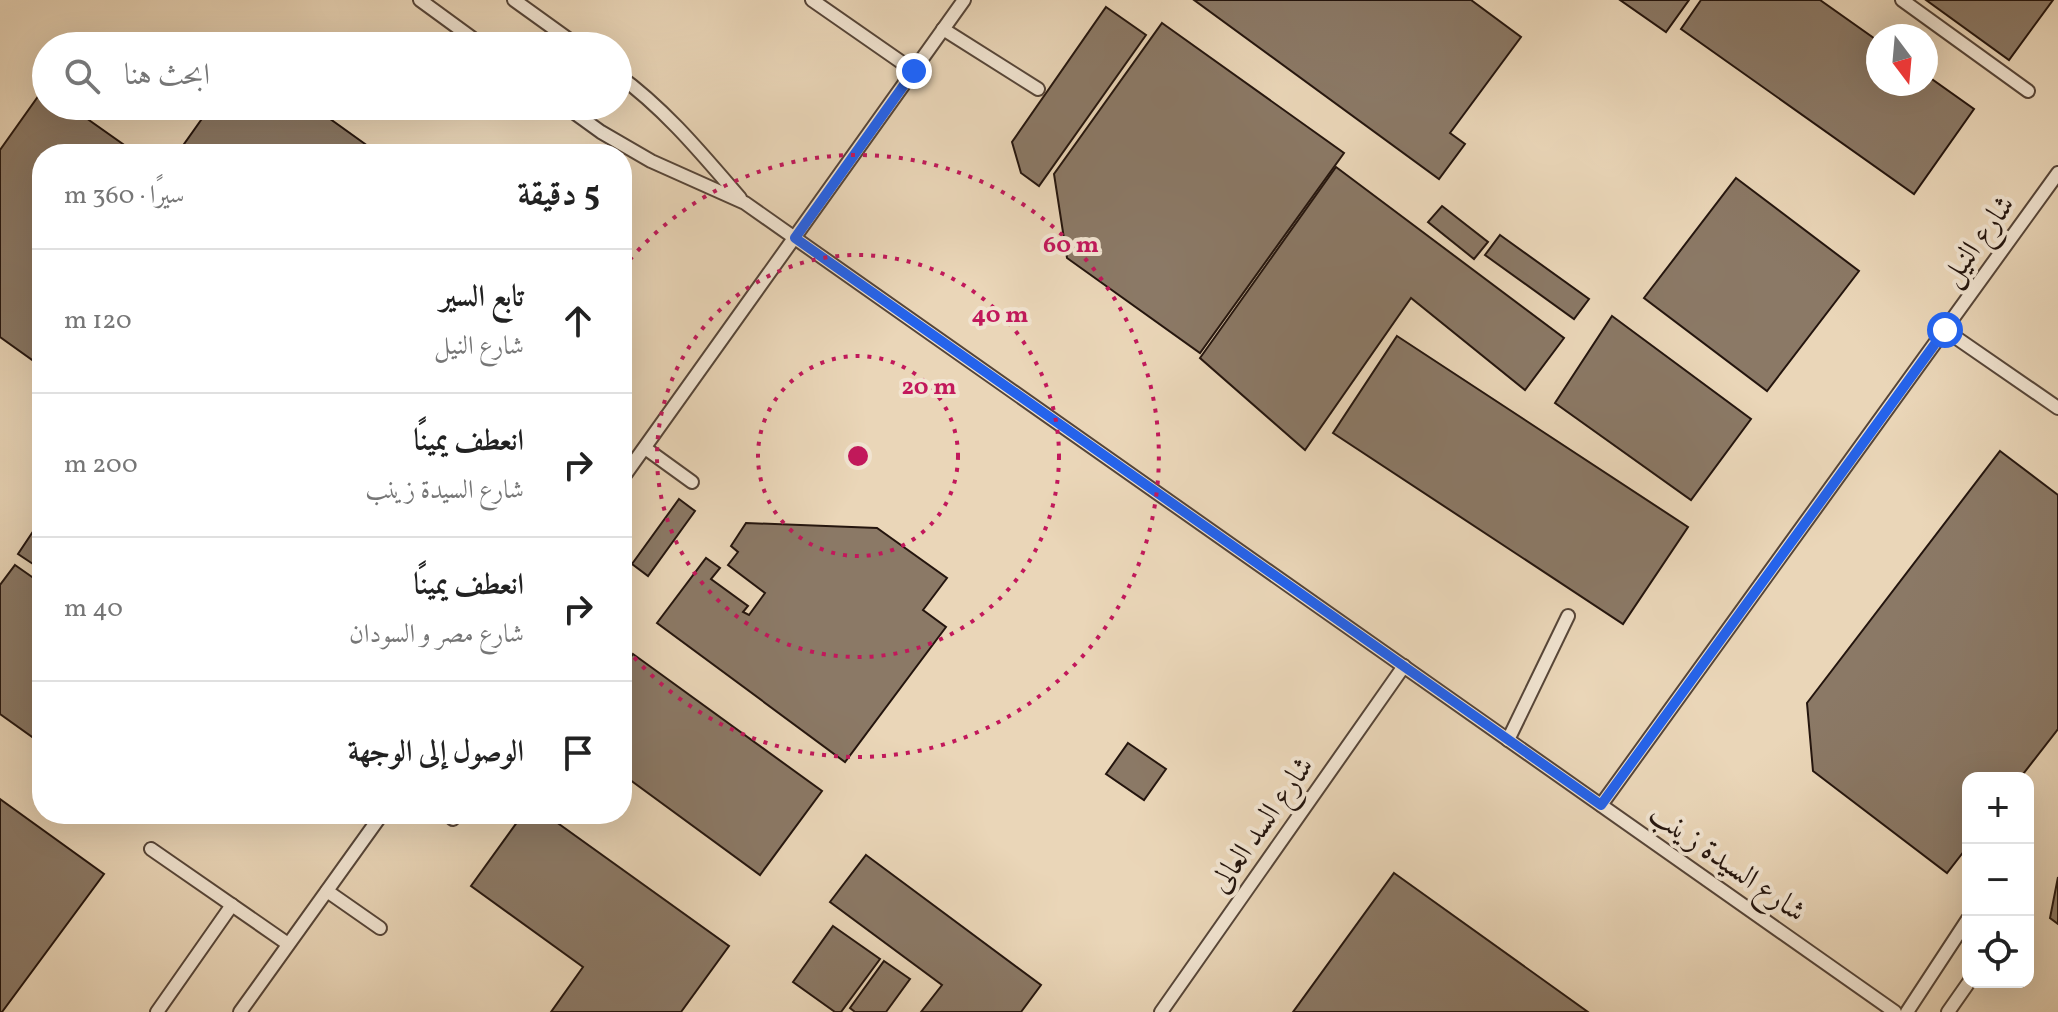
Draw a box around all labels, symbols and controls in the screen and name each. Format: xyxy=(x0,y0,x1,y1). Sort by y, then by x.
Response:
north arrow xyxy=(1866,24,1938,96)
search box xyxy=(32,32,632,120)
route end xyxy=(896,53,932,89)
icon: search xyxy=(60,54,104,98)
text: ابحث هنا xyxy=(124,55,210,97)
text: 5 دقيقة xyxy=(517,172,600,219)
text: سيرًا · 360 m xyxy=(64,178,185,214)
street label: شارع النيل xyxy=(1931,187,2028,297)
text: 60 m xyxy=(1043,229,1099,263)
text: تابع السير xyxy=(440,277,524,319)
icon: ahead xyxy=(556,299,600,343)
text: 40 m xyxy=(972,299,1028,333)
text: 120 m xyxy=(64,303,132,339)
route start xyxy=(1927,312,1963,348)
text: شارع النيل xyxy=(434,329,524,365)
text: 20 m xyxy=(901,371,957,405)
text: انعطف يمينًا xyxy=(413,421,524,463)
centre of rings xyxy=(844,442,872,470)
icon: right xyxy=(556,443,600,487)
text: 200 m xyxy=(64,447,138,483)
text: شارع السيدة زينب xyxy=(365,473,524,509)
text: انعطف يمينًا xyxy=(413,565,524,607)
icon: right xyxy=(556,587,600,631)
text: 40 m xyxy=(64,591,123,627)
text: شارع مصر و السودان xyxy=(349,617,524,653)
icon: arrive xyxy=(556,731,600,775)
text: الوصول إلى الوجهة xyxy=(348,732,524,774)
street label: شارع السد العالى xyxy=(1200,748,1327,903)
map controls xyxy=(1962,772,2034,988)
button: + xyxy=(1962,772,2034,844)
street label: شارع السيدة زينب xyxy=(1639,794,1814,935)
button: − xyxy=(1962,844,2034,916)
button: locate xyxy=(1962,916,2034,988)

